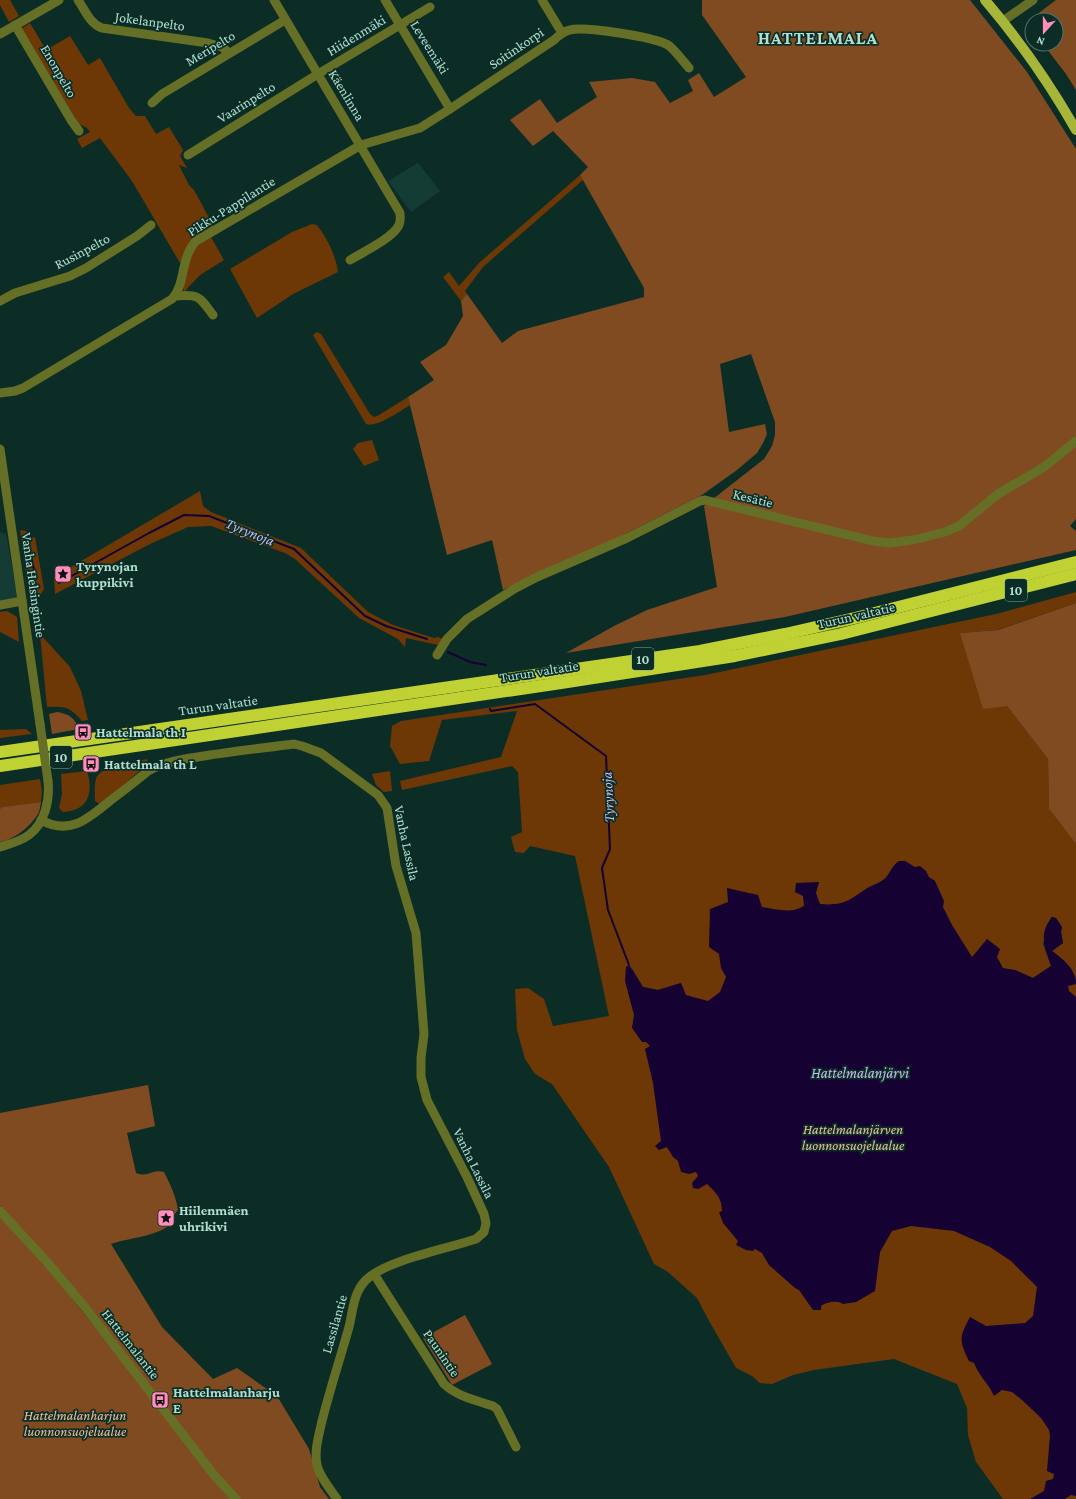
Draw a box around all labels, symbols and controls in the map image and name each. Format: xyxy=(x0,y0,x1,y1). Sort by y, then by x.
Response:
street label: Jokelanpelto xyxy=(112,8,186,34)
street label: Hiidenmäki xyxy=(324,11,389,59)
north arrow xyxy=(1024,12,1064,52)
street label: Leveemäki xyxy=(407,17,453,77)
street label: Soitinkorpi xyxy=(486,24,547,72)
street label: Meripelto xyxy=(182,27,238,69)
district label: HATTELMALA xyxy=(758,28,878,48)
text: N xyxy=(1034,34,1046,48)
street label: Enonpelto xyxy=(38,42,81,100)
street label: Käenlinna xyxy=(325,66,369,124)
street label: Vaarinpelto xyxy=(214,78,278,126)
street label: Pikku-Pappilantie xyxy=(184,173,278,239)
street label: Rusinpelto xyxy=(52,230,112,272)
street label: Kesätie xyxy=(731,485,775,511)
water label: Tyrynoja xyxy=(223,515,277,550)
street label: Vanha Helsingintie xyxy=(19,531,49,639)
place label: Tyrynojan kuppikivi xyxy=(76,558,138,590)
place icon: Tyrynojan kuppikivi xyxy=(53,564,73,584)
road number: 10 xyxy=(1005,579,1027,601)
street label: Turun valtatie xyxy=(815,598,897,632)
road number: 10 xyxy=(632,648,654,670)
street label: Turun valtatie xyxy=(498,657,580,685)
street label: Turun valtatie xyxy=(178,692,258,718)
bus stop icon: Hattelmala th I xyxy=(73,722,93,742)
place label: Hattelmala th I xyxy=(96,724,186,740)
road number: 10 xyxy=(50,746,72,768)
bus stop icon: Hattelmala th L xyxy=(81,754,101,774)
place label: Hattelmala th L xyxy=(104,756,197,772)
water label: Tyrynoja xyxy=(599,771,618,823)
street label: Vanha Lassila xyxy=(391,804,423,882)
water label: Hattelmalanjärvi xyxy=(811,1065,910,1082)
park label: Hattelmalanjärven luonnonsuojelualue xyxy=(802,1121,905,1154)
street label: Vanha Lassila xyxy=(450,1125,498,1201)
place label: Hiilenmäen uhrikivi xyxy=(179,1202,249,1234)
place icon: Hiilenmäen uhrikivi xyxy=(156,1208,176,1228)
street label: Lassilantie xyxy=(318,1293,350,1355)
street label: Hattelmalantie xyxy=(99,1306,163,1382)
street label: Paunintie xyxy=(420,1326,464,1380)
place label: Hattelmalanharju E xyxy=(173,1384,280,1416)
bus stop icon: Hattelmalanharju E xyxy=(150,1390,170,1410)
park label: Hattelmalanharjun luonnonsuojelualue xyxy=(24,1407,127,1440)

